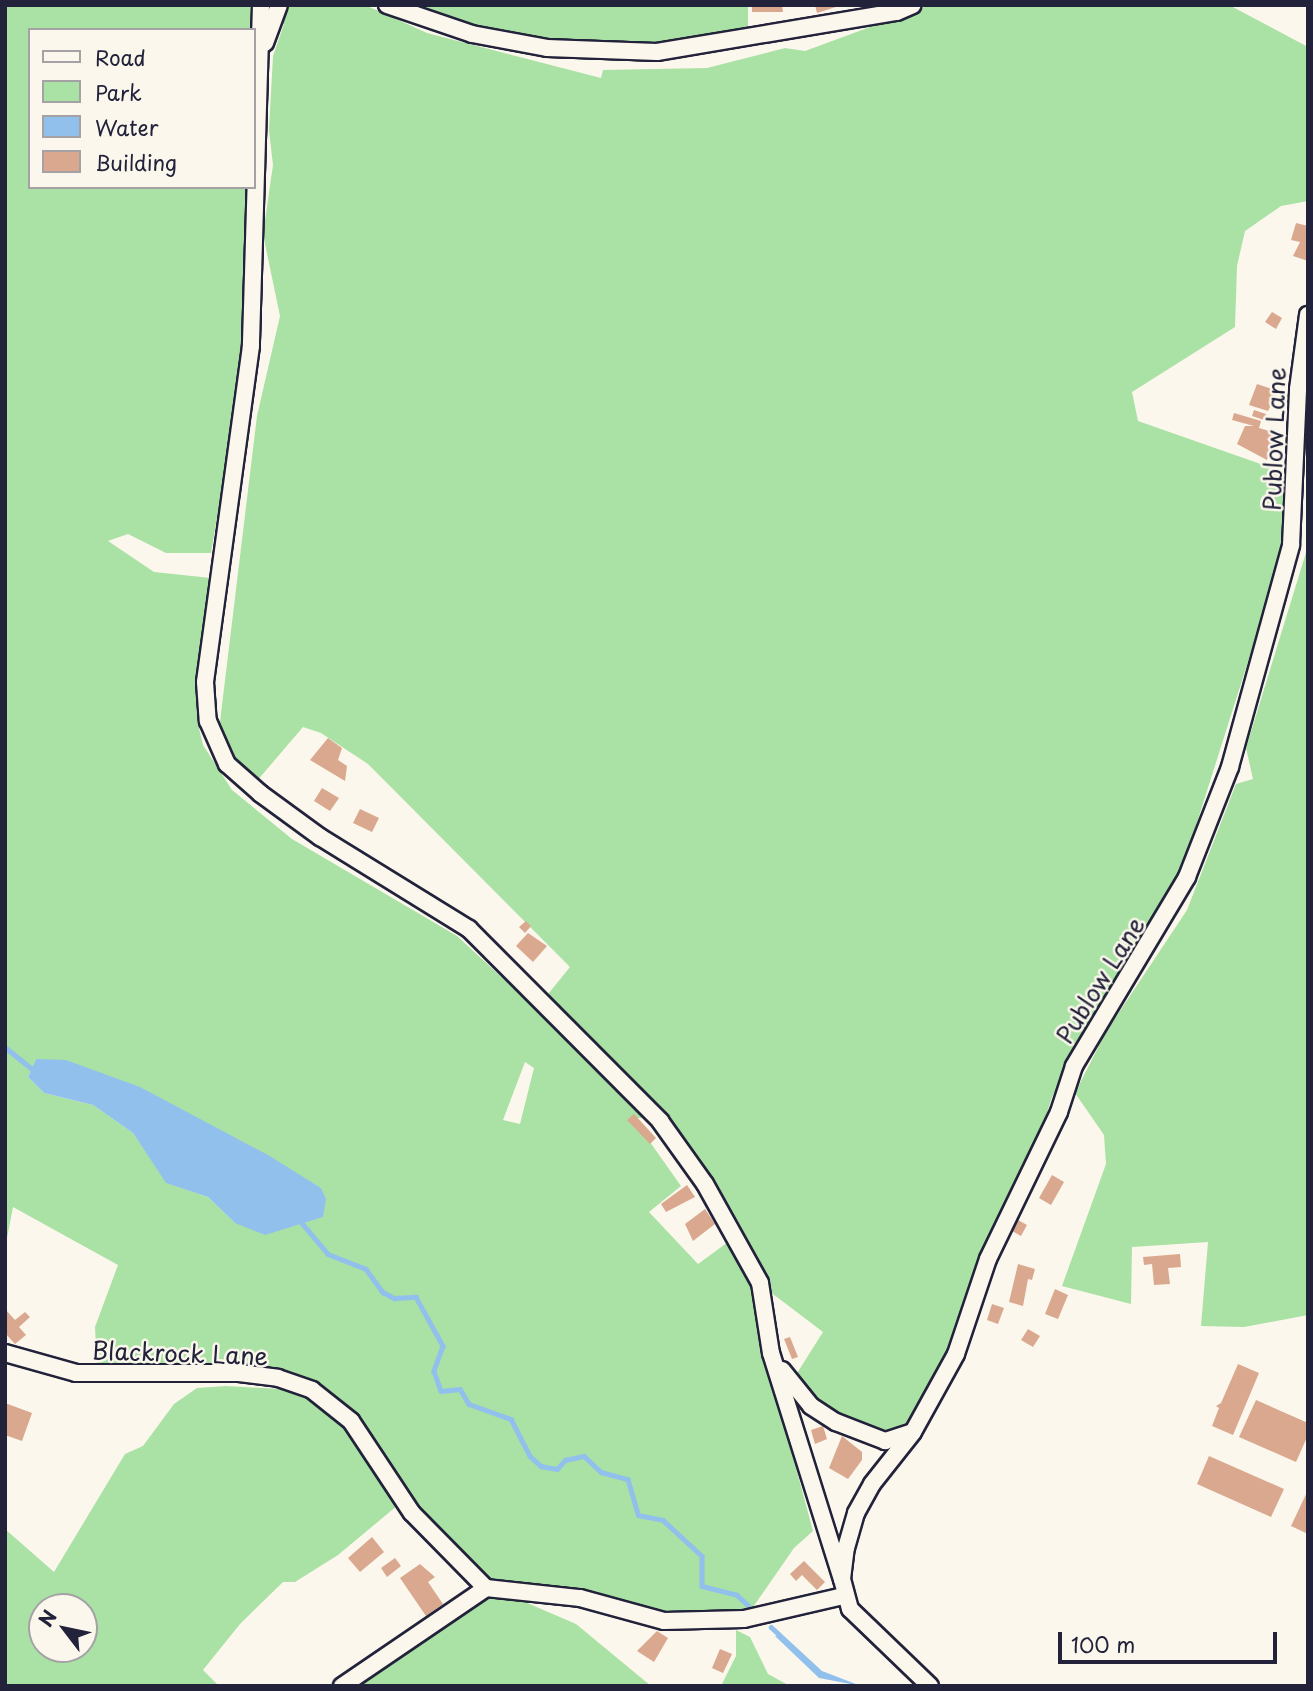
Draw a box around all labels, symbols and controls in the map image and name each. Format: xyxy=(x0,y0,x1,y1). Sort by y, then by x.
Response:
legend xyxy=(28,28,256,189)
text: Road xyxy=(95,41,146,73)
text: Park xyxy=(95,76,142,108)
text: Water xyxy=(95,111,158,143)
text: Building xyxy=(95,146,177,178)
street label: Publow Lane xyxy=(1257,366,1291,512)
street label: Publow Lane xyxy=(1050,911,1150,1049)
street label: Blackrock Lane xyxy=(92,1336,268,1370)
north arrow xyxy=(28,1593,98,1663)
text: N xyxy=(31,1604,63,1632)
scale bar xyxy=(1061,1618,1280,1662)
text: 100 m xyxy=(1071,1628,1135,1660)

